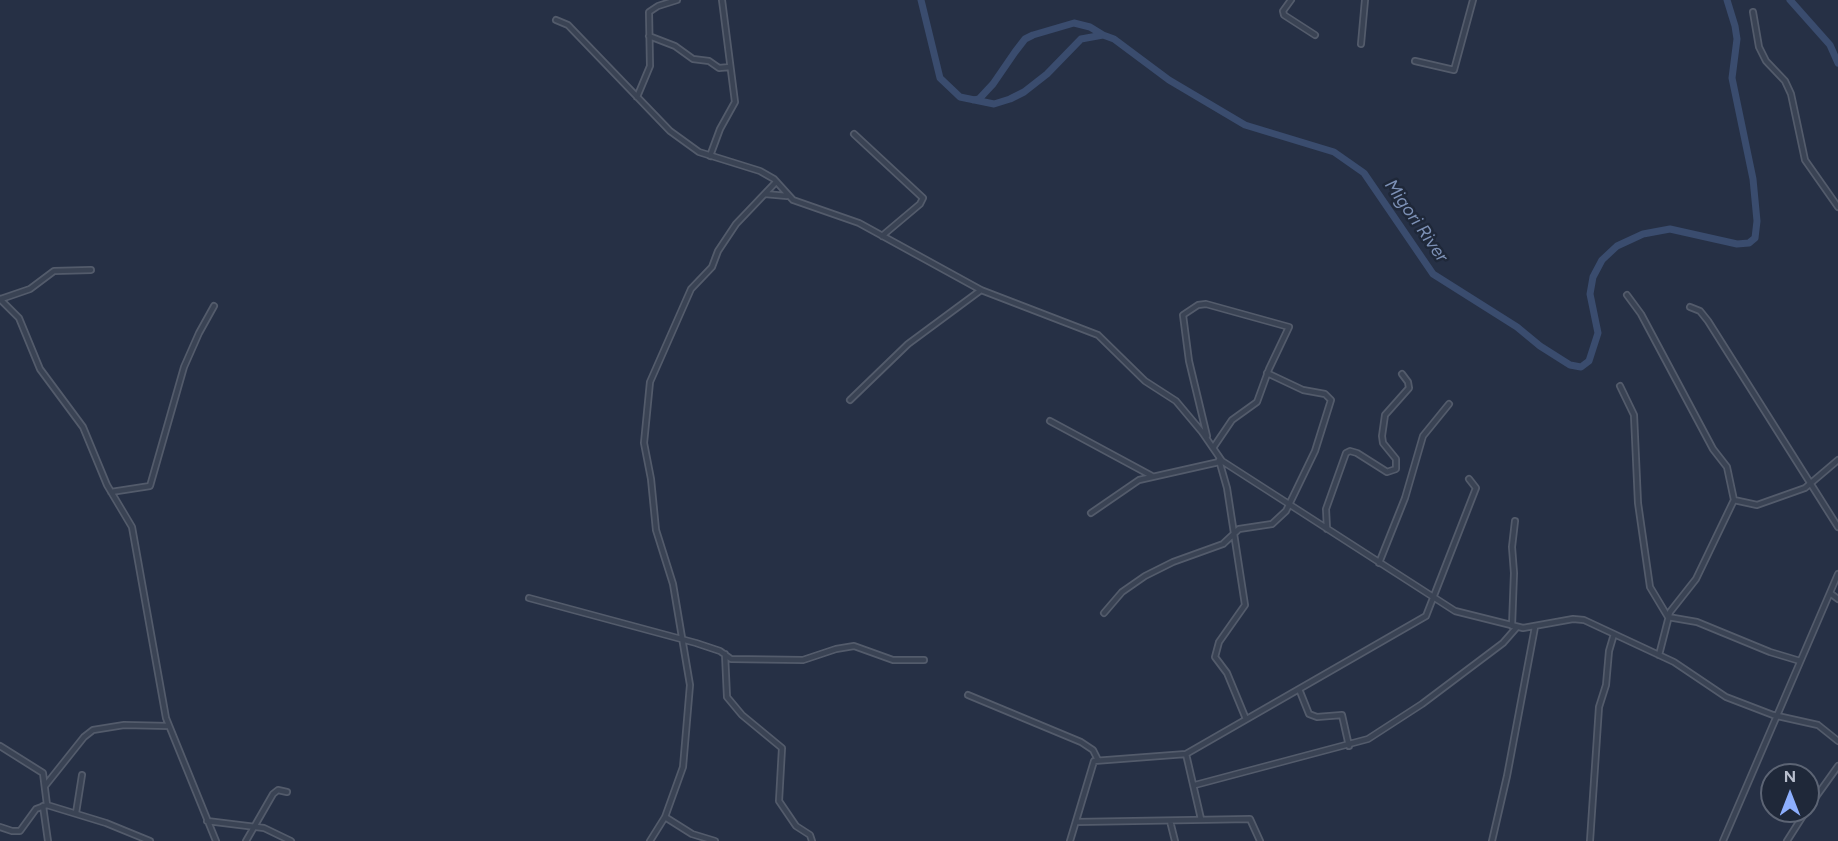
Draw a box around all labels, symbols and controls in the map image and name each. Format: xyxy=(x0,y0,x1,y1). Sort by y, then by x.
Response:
water label: Migori River xyxy=(1380,176,1452,266)
north arrow xyxy=(1760,763,1820,823)
text: N xyxy=(1784,767,1796,786)

